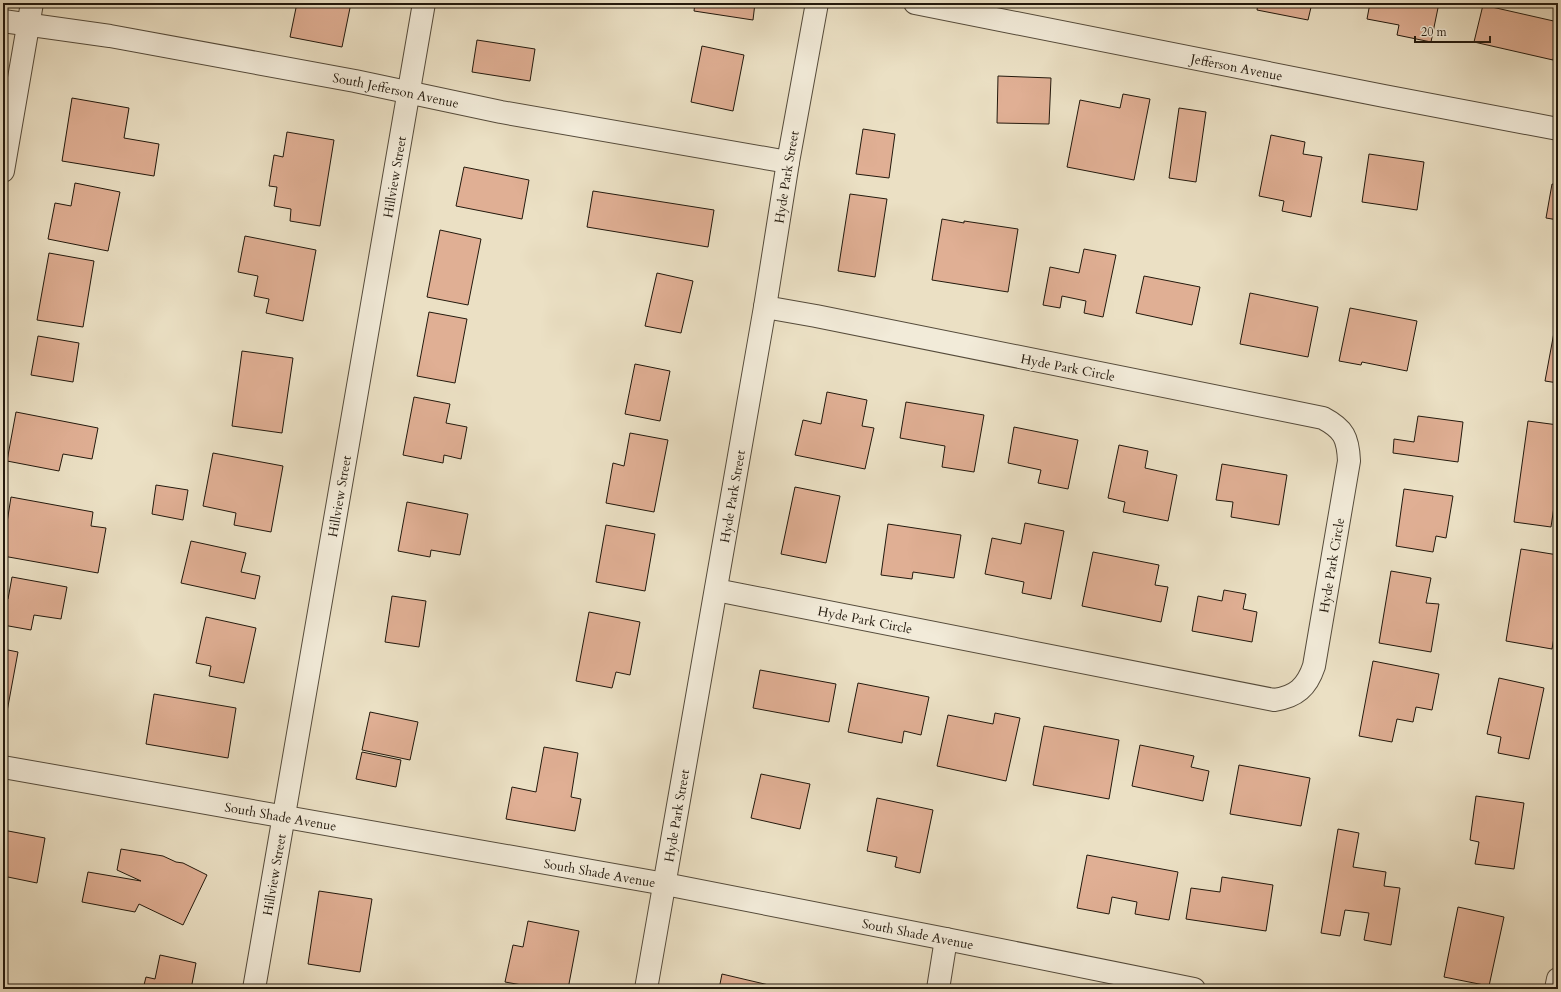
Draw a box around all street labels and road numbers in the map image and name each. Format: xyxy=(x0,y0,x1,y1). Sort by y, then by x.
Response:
street label: Jefferson Avenue xyxy=(1187,49,1284,86)
street label: South Jefferson Avenue xyxy=(331,69,461,113)
street label: Hyde Park Street xyxy=(770,129,804,225)
street label: Hillview Street xyxy=(379,135,411,219)
street label: Hyde Park Circle xyxy=(1019,350,1117,386)
street label: Hyde Park Street xyxy=(716,449,750,544)
street label: Hillview Street xyxy=(324,454,356,539)
street label: Hyde Park Circle xyxy=(1315,516,1349,614)
street label: Hyde Park Circle xyxy=(816,602,914,639)
street label: Hyde Park Street xyxy=(660,768,694,864)
street label: South Shade Avenue xyxy=(223,798,338,836)
street label: Hillview Street xyxy=(259,833,291,917)
street label: South Shade Avenue xyxy=(542,855,657,892)
street label: South Shade Avenue xyxy=(860,915,975,954)

